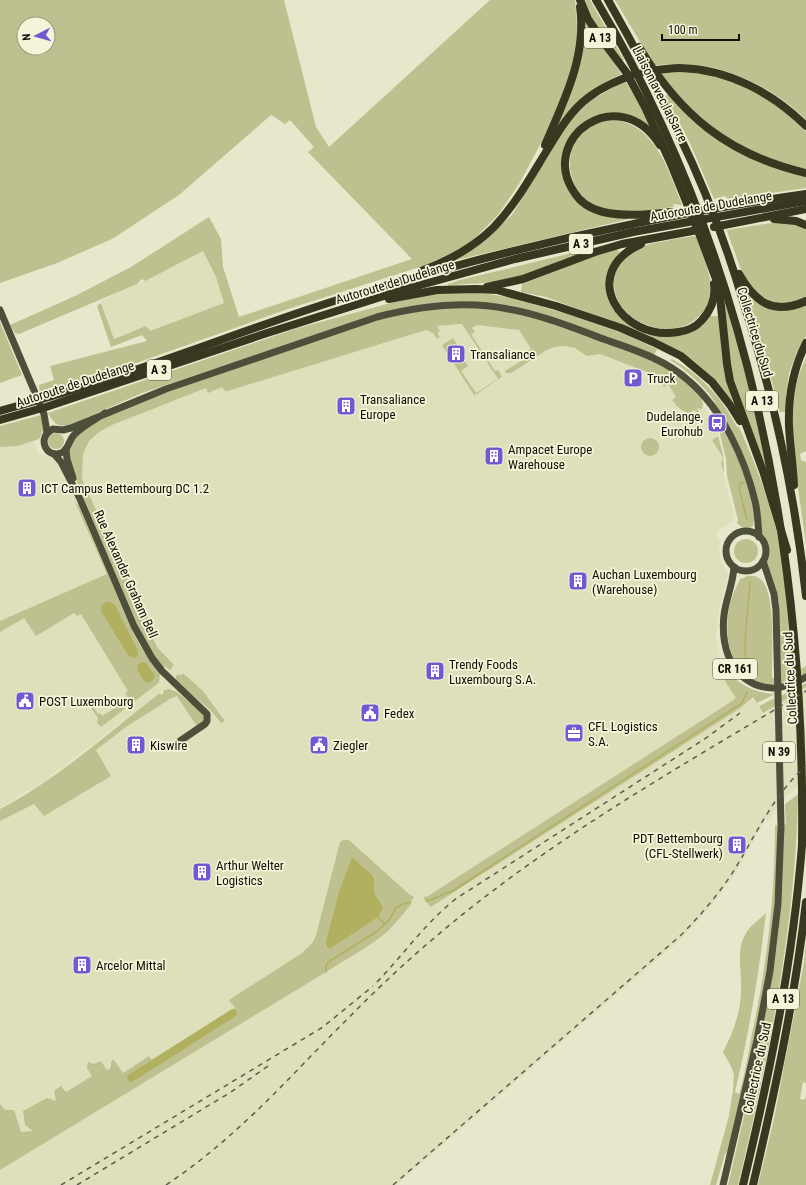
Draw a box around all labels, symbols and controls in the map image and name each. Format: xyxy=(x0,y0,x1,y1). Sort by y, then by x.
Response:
north arrow xyxy=(16,16,56,56)
scale bar xyxy=(662,16,739,42)
text: 100 m xyxy=(668,23,698,37)
road number: A 13 xyxy=(584,28,616,48)
text: N xyxy=(20,33,33,41)
street label: Liaison avec la Sarre xyxy=(629,43,691,145)
street label: Autoroute de Dudelange xyxy=(649,188,773,224)
road number: A 3 xyxy=(569,234,593,254)
street label: Autoroute de Dudelange xyxy=(334,257,456,307)
street label: Collectrice du Sud xyxy=(734,285,776,379)
building icon: Transaliance xyxy=(445,343,467,365)
place label: Transaliance xyxy=(470,347,535,362)
street label: Autoroute de Dudelange xyxy=(14,358,136,410)
road number: A 3 xyxy=(147,360,171,380)
parking icon: Truck xyxy=(622,367,644,389)
place label: Truck xyxy=(647,371,676,386)
road number: A 13 xyxy=(746,391,778,411)
place label: Transaliance Europe xyxy=(360,392,425,422)
building icon: Transaliance Europe xyxy=(335,395,357,417)
place label: Dudelange, Eurohub xyxy=(646,409,703,439)
bus stop icon: Dudelange, Eurohub xyxy=(706,412,728,434)
place label: Ampacet Europe Warehouse xyxy=(508,442,592,472)
building icon: Ampacet Europe Warehouse xyxy=(483,445,505,467)
building icon: ICT Campus Bettembourg DC 1.2 xyxy=(16,477,38,499)
place label: ICT Campus Bettembourg DC 1.2 xyxy=(41,481,209,496)
street label: Rue Alexander Graham Bell xyxy=(91,508,161,640)
place label: Auchan Luxembourg (Warehouse) xyxy=(592,567,697,597)
building icon: Auchan Luxembourg (Warehouse) xyxy=(567,570,589,592)
street label: Collectrice du Sud xyxy=(780,631,800,725)
place label: Trendy Foods Luxembourg S.A. xyxy=(449,657,536,687)
road number: CR 161 xyxy=(713,659,757,679)
building icon: Trendy Foods Luxembourg S.A. xyxy=(424,660,446,682)
public building icon: POST Luxembourg xyxy=(14,690,36,712)
place label: POST Luxembourg xyxy=(39,694,133,709)
public building icon: Fedex xyxy=(359,702,381,724)
place label: Fedex xyxy=(384,706,415,721)
place label: CFL Logistics S.A. xyxy=(588,719,658,749)
office icon: CFL Logistics S.A. xyxy=(563,722,585,744)
building icon: Kiswire xyxy=(125,734,147,756)
public building icon: Ziegler xyxy=(308,734,330,756)
place label: Kiswire xyxy=(150,738,187,753)
place label: Ziegler xyxy=(333,738,368,753)
road number: N 39 xyxy=(763,742,795,762)
place label: PDT Bettembourg (CFL-Stellwerk) xyxy=(633,831,723,861)
building icon: PDT Bettembourg (CFL-Stellwerk) xyxy=(726,834,748,856)
place label: Arthur Welter Logistics xyxy=(216,858,284,888)
building icon: Arthur Welter Logistics xyxy=(191,861,213,883)
building icon: Arcelor Mittal xyxy=(71,954,93,976)
place label: Arcelor Mittal xyxy=(96,958,166,973)
road number: A 13 xyxy=(767,989,799,1009)
street label: Collectrice du Sud xyxy=(740,1021,774,1115)

